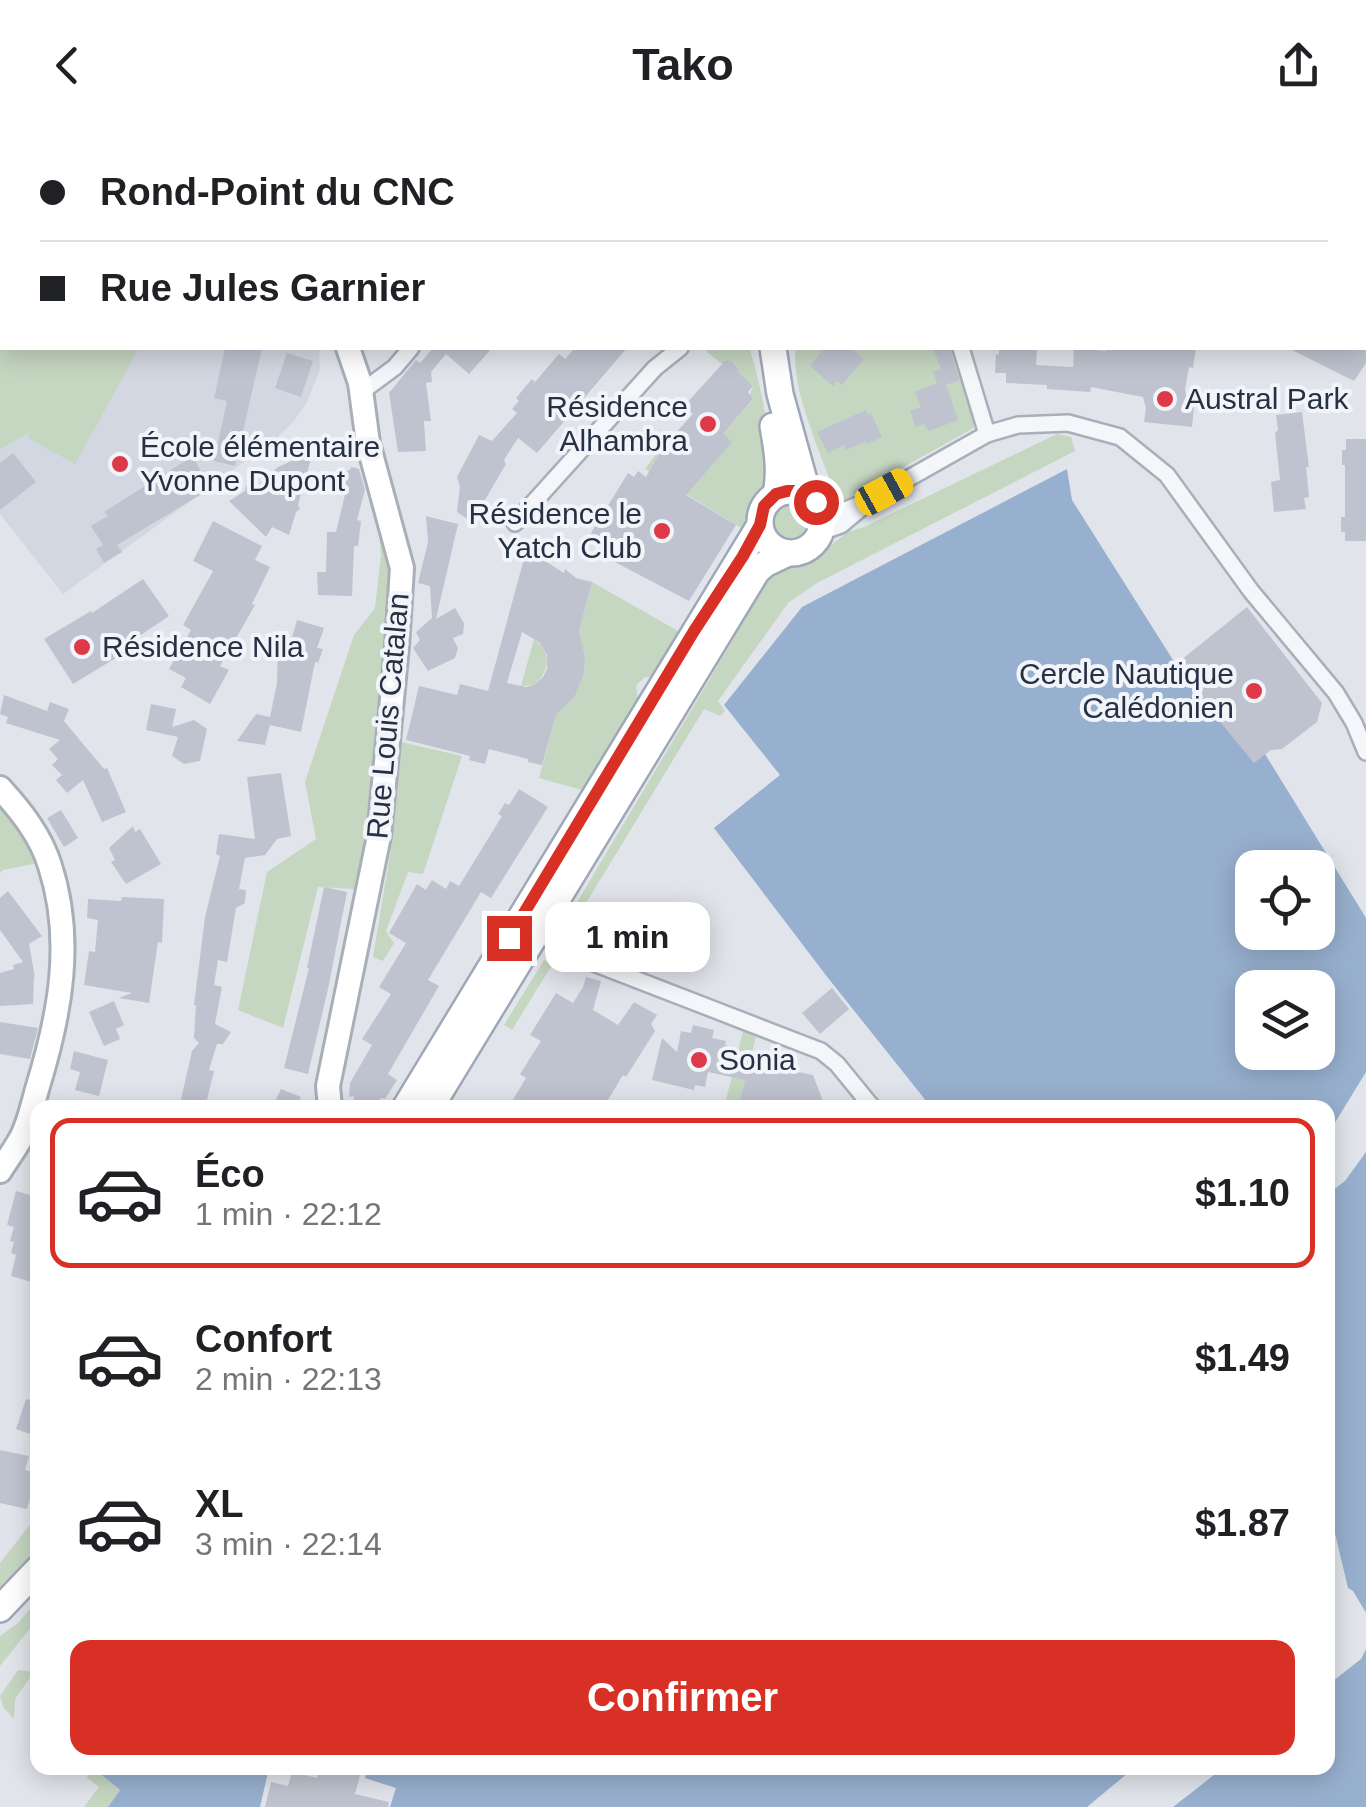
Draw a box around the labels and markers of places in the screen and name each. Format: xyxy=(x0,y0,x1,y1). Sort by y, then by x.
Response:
place label: Austral Park xyxy=(1185,382,1349,415)
marker: Austral Park xyxy=(1154,388,1176,410)
place label: Résidence Alhambra xyxy=(546,390,688,457)
marker: Résidence Alhambra xyxy=(697,413,719,435)
place label: École élémentaire Yvonne Dupont xyxy=(140,430,380,497)
marker: École élémentaire Yvonne Dupont xyxy=(109,453,131,475)
place label: Résidence le Yatch Club xyxy=(469,497,642,564)
marker: Résidence le Yatch Club xyxy=(651,520,673,542)
place label: Résidence Nila xyxy=(102,630,304,663)
marker: Résidence Nila xyxy=(71,636,93,658)
place label: Cercle Nautique Calédonien xyxy=(1019,657,1234,724)
marker: Cercle Nautique Calédonien xyxy=(1243,680,1265,702)
place label: Sonia xyxy=(719,1043,796,1076)
marker: Sonia xyxy=(688,1049,710,1071)

